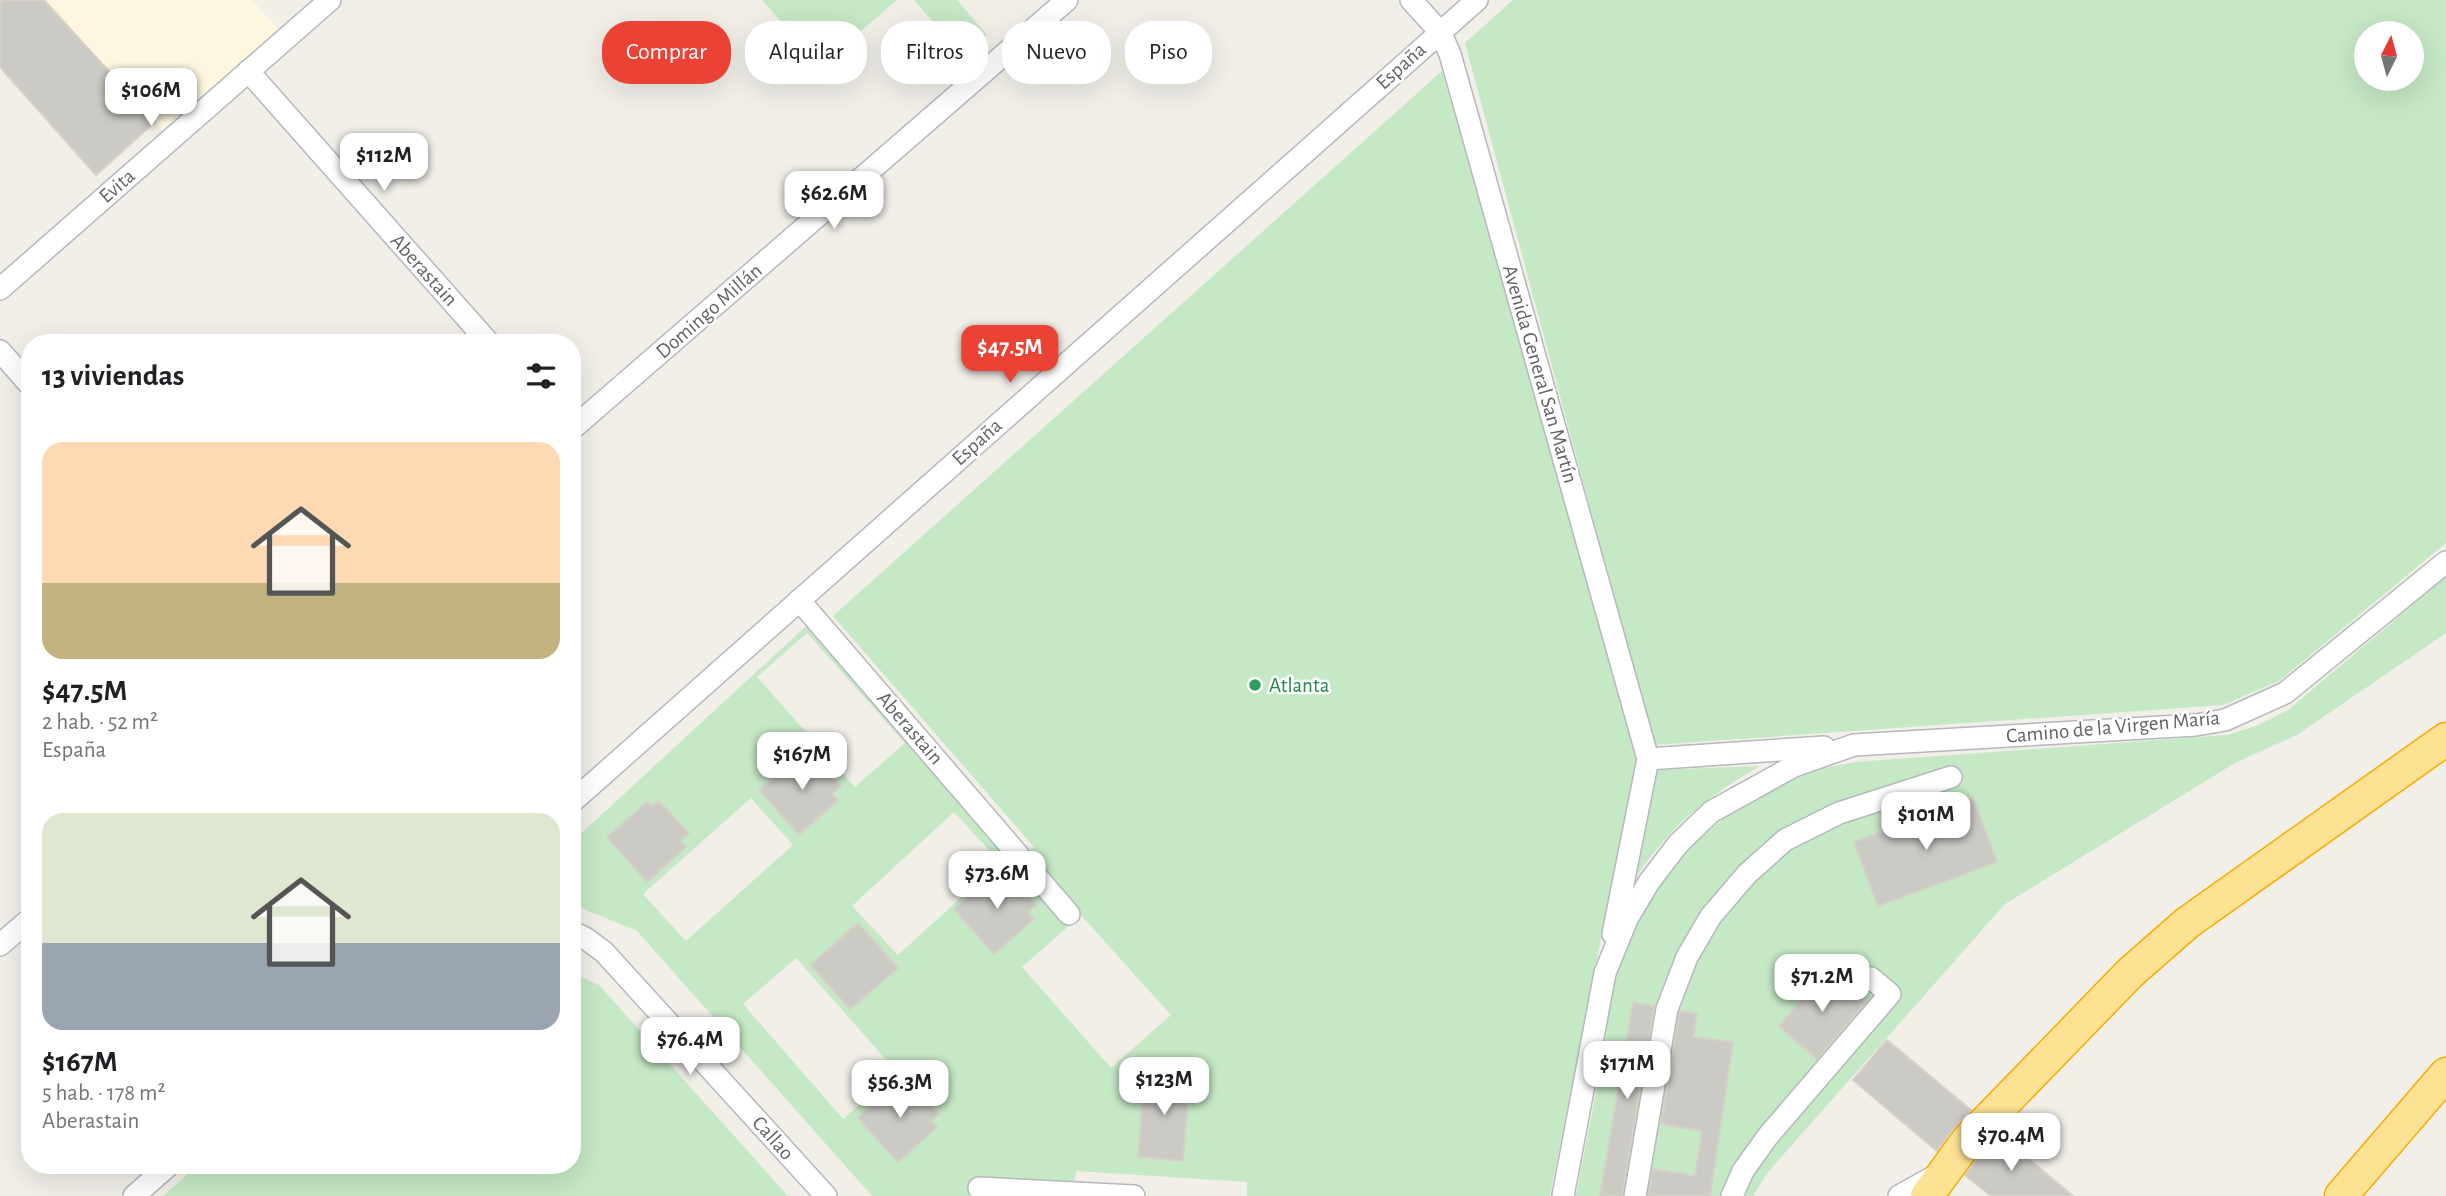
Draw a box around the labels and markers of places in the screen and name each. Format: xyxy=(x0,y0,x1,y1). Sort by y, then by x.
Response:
pin: $106M xyxy=(102,68,200,128)
pin: $112M xyxy=(335,134,433,193)
pin: $62.6M xyxy=(777,172,891,231)
pin: $47.5M xyxy=(953,326,1067,385)
place label: Atlanta xyxy=(1269,675,1330,696)
marker: Atlanta xyxy=(1247,677,1263,693)
pin: $167M xyxy=(753,732,851,792)
pin: $101M xyxy=(1877,792,1975,852)
pin: $73.6M xyxy=(940,852,1054,911)
pin: $71.2M xyxy=(1765,954,1879,1014)
pin: $76.4M xyxy=(633,1018,747,1077)
pin: $171M xyxy=(1578,1042,1676,1101)
pin: $123M xyxy=(1115,1058,1213,1117)
pin: $56.3M xyxy=(843,1060,957,1120)
pin: $70.4M xyxy=(1954,1114,2068,1173)

